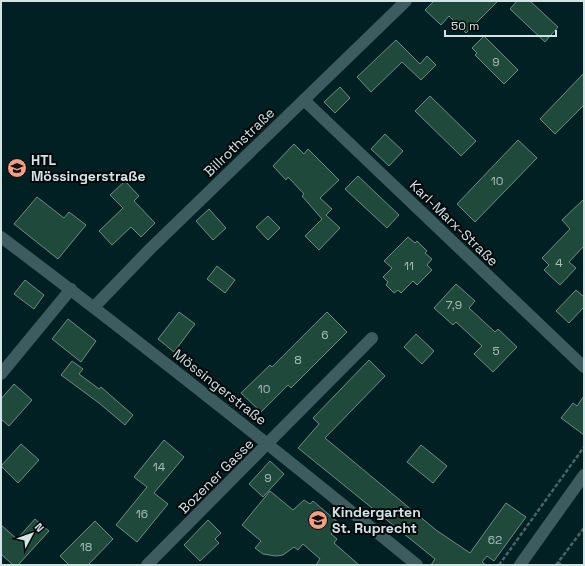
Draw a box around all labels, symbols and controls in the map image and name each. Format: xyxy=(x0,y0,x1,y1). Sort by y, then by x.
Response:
scale bar xyxy=(445,12,556,38)
text: 50 m xyxy=(451,18,479,34)
house number: 9 xyxy=(492,54,500,70)
street label: Billrothstraße xyxy=(200,104,278,180)
place label: HTL Mössingerstraße xyxy=(31,151,146,185)
school or university icon: HTL Mössingerstraße xyxy=(6,157,28,179)
house number: 10 xyxy=(491,173,503,189)
street label: Karl-Marx-Straße xyxy=(406,176,502,270)
house number: 4 xyxy=(555,255,563,271)
house number: 11 xyxy=(404,258,414,274)
house number: 7,9 xyxy=(446,297,462,313)
house number: 6 xyxy=(321,327,329,343)
house number: 5 xyxy=(492,343,500,359)
street label: Mössingerstraße xyxy=(170,345,270,429)
house number: 8 xyxy=(294,352,302,368)
house number: 10 xyxy=(258,381,270,397)
street label: Bozener Gasse xyxy=(175,435,257,517)
house number: 14 xyxy=(153,459,166,475)
house number: 9 xyxy=(264,470,272,486)
place label: Kindergarten St. Ruprecht xyxy=(332,503,421,537)
house number: 16 xyxy=(136,506,148,522)
school or university icon: Kindergarten St. Ruprecht xyxy=(307,509,329,531)
north arrow xyxy=(12,514,52,554)
text: N xyxy=(32,520,47,535)
house number: 62 xyxy=(488,532,502,548)
house number: 18 xyxy=(80,539,92,555)

